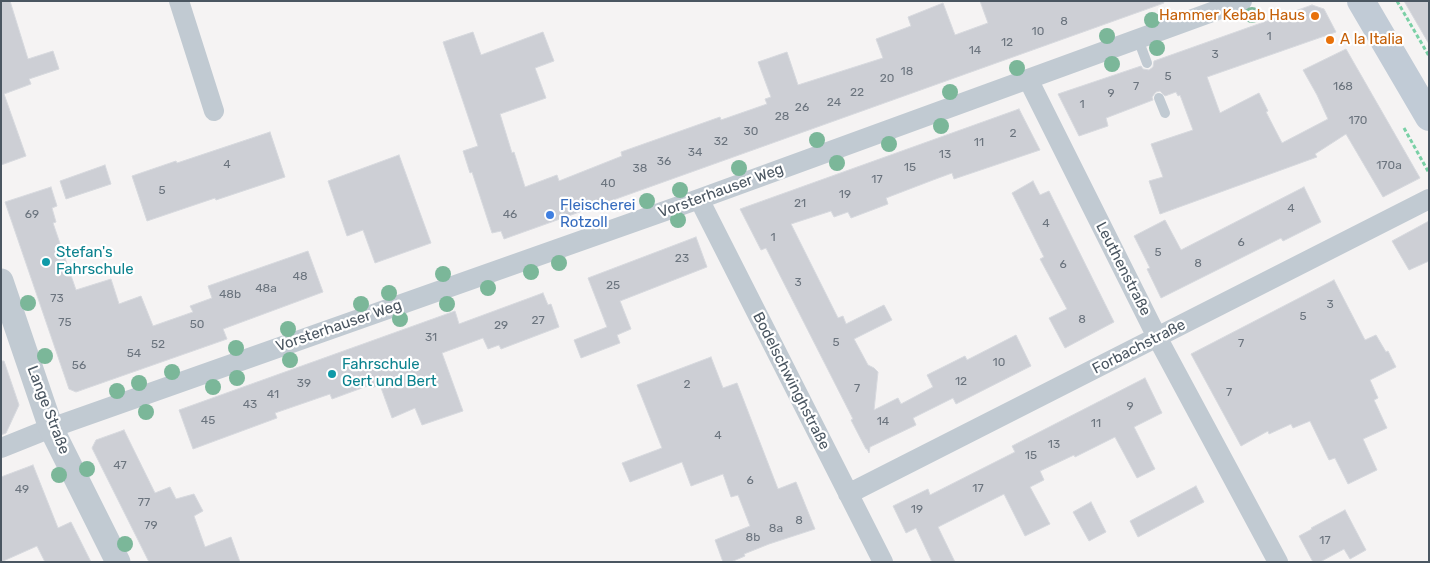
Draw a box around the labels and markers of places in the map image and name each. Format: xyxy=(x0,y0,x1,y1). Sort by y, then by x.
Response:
place label: Hammer Kebab Haus xyxy=(1159,7,1305,25)
marker: Hammer Kebab Haus xyxy=(1309,10,1321,22)
place label: A la Italia xyxy=(1340,31,1403,49)
marker: A la Italia xyxy=(1324,34,1336,46)
place label: Fleischerei Rotzoll xyxy=(560,197,635,232)
marker: Fleischerei Rotzoll xyxy=(544,209,556,221)
place label: Stefan's Fahrschule xyxy=(56,244,134,279)
marker: Stefan's Fahrschule xyxy=(40,256,52,268)
place label: Fahrschule Gert und Bert xyxy=(342,356,437,391)
marker: Fahrschule Gert und Bert xyxy=(326,368,338,380)

